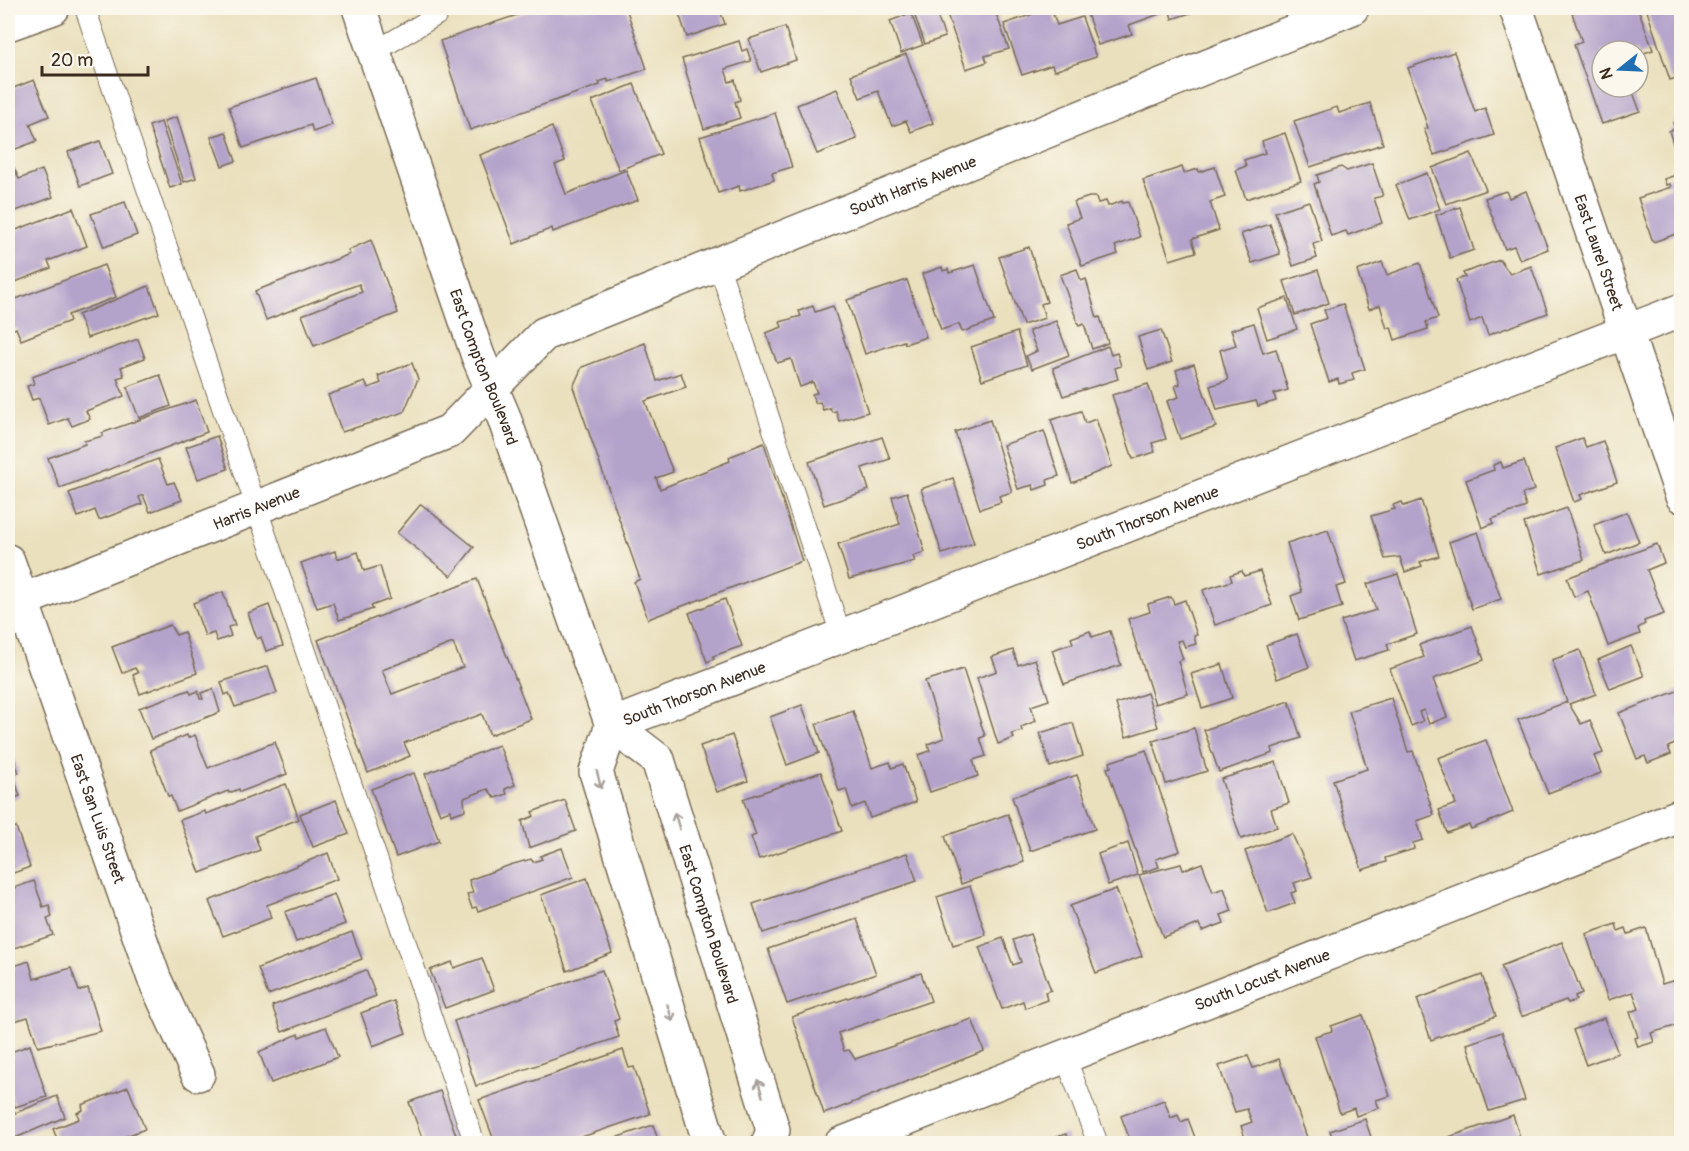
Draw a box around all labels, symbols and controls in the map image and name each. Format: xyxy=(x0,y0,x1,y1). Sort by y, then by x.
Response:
scale bar xyxy=(42,39,148,77)
north arrow xyxy=(1590,39,1650,99)
text: 20 m xyxy=(51,49,93,72)
text: N xyxy=(1595,65,1618,82)
street label: South Harris Avenue xyxy=(847,152,980,221)
street label: East Laurel Street xyxy=(1569,192,1627,314)
street label: East Compton Boulevard xyxy=(445,286,522,448)
street label: Harris Avenue xyxy=(210,482,303,535)
street label: South Thorson Avenue xyxy=(1073,482,1222,555)
street label: South Thorson Avenue xyxy=(620,657,769,731)
street label: East San Luis Street xyxy=(65,752,129,887)
one-way arrow xyxy=(594,770,606,789)
one-way arrow xyxy=(671,812,682,831)
street label: East Compton Boulevard xyxy=(674,842,742,1006)
street label: South Locust Avenue xyxy=(1192,945,1333,1016)
one-way arrow xyxy=(665,1003,676,1022)
one-way arrow xyxy=(754,1079,765,1098)

